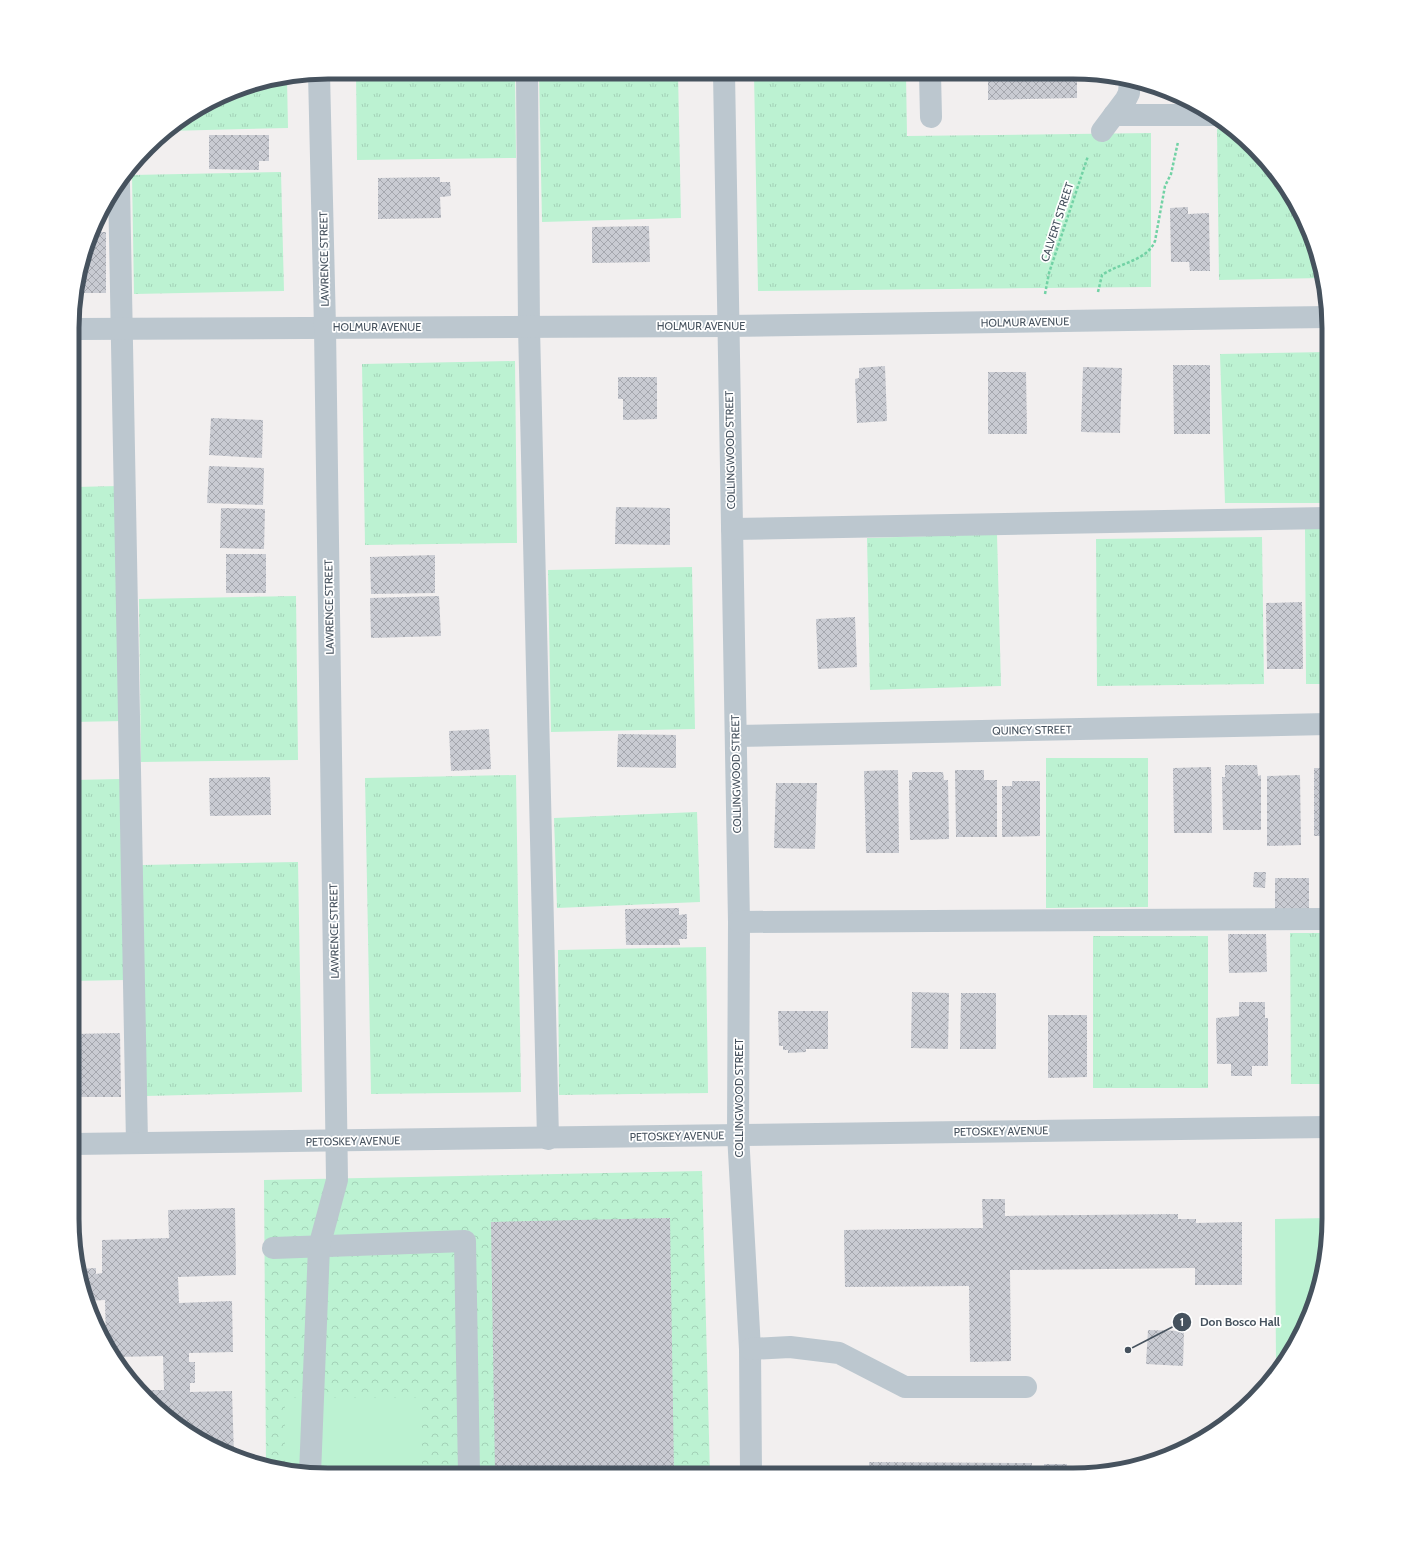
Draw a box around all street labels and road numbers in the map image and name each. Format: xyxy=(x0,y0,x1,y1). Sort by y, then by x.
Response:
street label: CALVERT STREET xyxy=(1038,180,1076,263)
street label: LAWRENCE STREET xyxy=(316,211,332,307)
street label: HOLMUR AVENUE xyxy=(981,314,1069,330)
street label: HOLMUR AVENUE xyxy=(657,319,745,333)
street label: HOLMUR AVENUE xyxy=(333,320,421,334)
street label: COLLINGWOOD STREET xyxy=(722,390,738,510)
street label: LAWRENCE STREET xyxy=(321,559,337,655)
street label: COLLINGWOOD STREET xyxy=(728,714,744,834)
street label: QUINCY STREET xyxy=(992,722,1072,738)
street label: LAWRENCE STREET xyxy=(326,883,342,979)
street label: COLLINGWOOD STREET xyxy=(732,1038,746,1157)
street label: PETOSKEY AVENUE xyxy=(954,1123,1048,1139)
street label: PETOSKEY AVENUE xyxy=(630,1128,724,1144)
street label: PETOSKEY AVENUE xyxy=(306,1133,400,1149)

